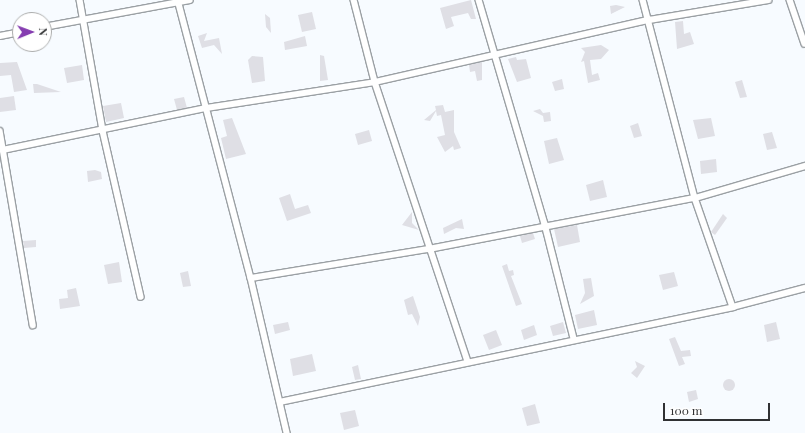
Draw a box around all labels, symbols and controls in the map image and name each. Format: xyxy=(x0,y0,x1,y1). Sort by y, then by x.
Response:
north arrow xyxy=(12,12,52,52)
text: N xyxy=(36,28,51,36)
scale bar xyxy=(665,395,772,421)
text: 100 m xyxy=(670,402,702,418)

